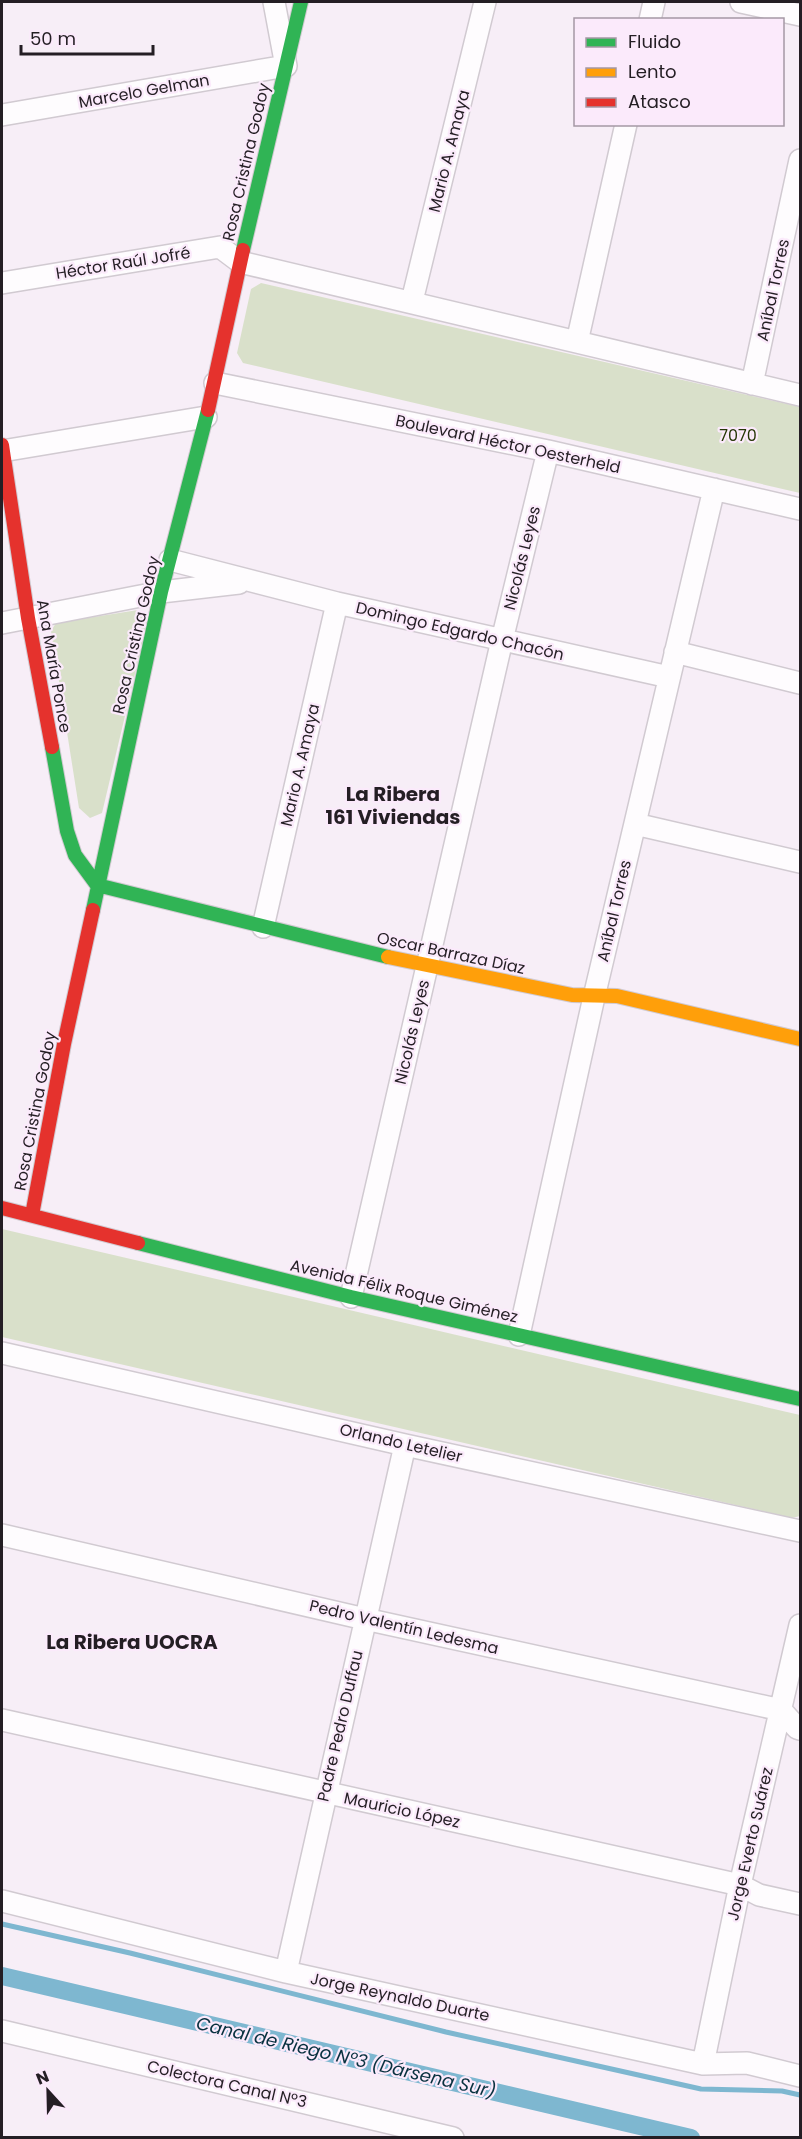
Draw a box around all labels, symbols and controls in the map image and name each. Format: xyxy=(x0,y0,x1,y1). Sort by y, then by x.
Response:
scale bar xyxy=(21,18,153,56)
legend xyxy=(574,18,784,126)
text: 50 m xyxy=(30,26,76,51)
text: Fluido xyxy=(628,29,681,54)
text: Lento xyxy=(628,59,677,84)
street label: Marcelo Gelman xyxy=(77,68,211,114)
street label: Rosa Cristina Godoy xyxy=(217,81,275,243)
street label: Mario A. Amaya xyxy=(423,87,475,215)
text: Atasco xyxy=(628,89,691,114)
street label: Aníbal Torres xyxy=(751,237,795,343)
street label: Héctor Raúl Jofré xyxy=(54,241,192,285)
street label: Boulevard Héctor Oesterheld xyxy=(393,409,623,479)
park label: 7070 xyxy=(719,424,757,447)
street label: Nicolás Leyes xyxy=(498,503,546,613)
street label: Rosa Cristina Godoy xyxy=(107,554,165,716)
street label: Domingo Edgardo Chacón xyxy=(354,596,566,666)
street label: Ana María Ponce xyxy=(31,597,77,735)
street label: Mario A. Amaya xyxy=(275,701,325,829)
district label: La Ribera 161 Viviendas xyxy=(325,780,461,831)
street label: Aníbal Torres xyxy=(591,858,637,964)
street label: Oscar Barraza Díaz xyxy=(375,926,527,980)
street label: Nicolás Leyes xyxy=(389,977,435,1087)
street label: Rosa Cristina Godoy xyxy=(8,1029,62,1193)
street label: Avenida Félix Roque Giménez xyxy=(288,1254,520,1328)
street label: Orlando Letelier xyxy=(337,1418,465,1468)
street label: Pedro Valentín Ledesma xyxy=(307,1594,501,1660)
district label: La Ribera UOCRA xyxy=(46,1628,218,1656)
street label: Padre Pedro Duffau xyxy=(311,1648,369,1804)
street label: Jorge Everto Suárez xyxy=(721,1765,779,1923)
street label: Mauricio López xyxy=(342,1786,462,1834)
street label: Jorge Reynaldo Duarte xyxy=(308,1967,492,2027)
water label: Canal de Riego Nº3 (Dársena Sur) xyxy=(194,2010,498,2104)
street label: Colectora Canal Nº3 xyxy=(145,2054,309,2114)
north arrow xyxy=(18,2061,78,2121)
text: N xyxy=(33,2065,52,2090)

